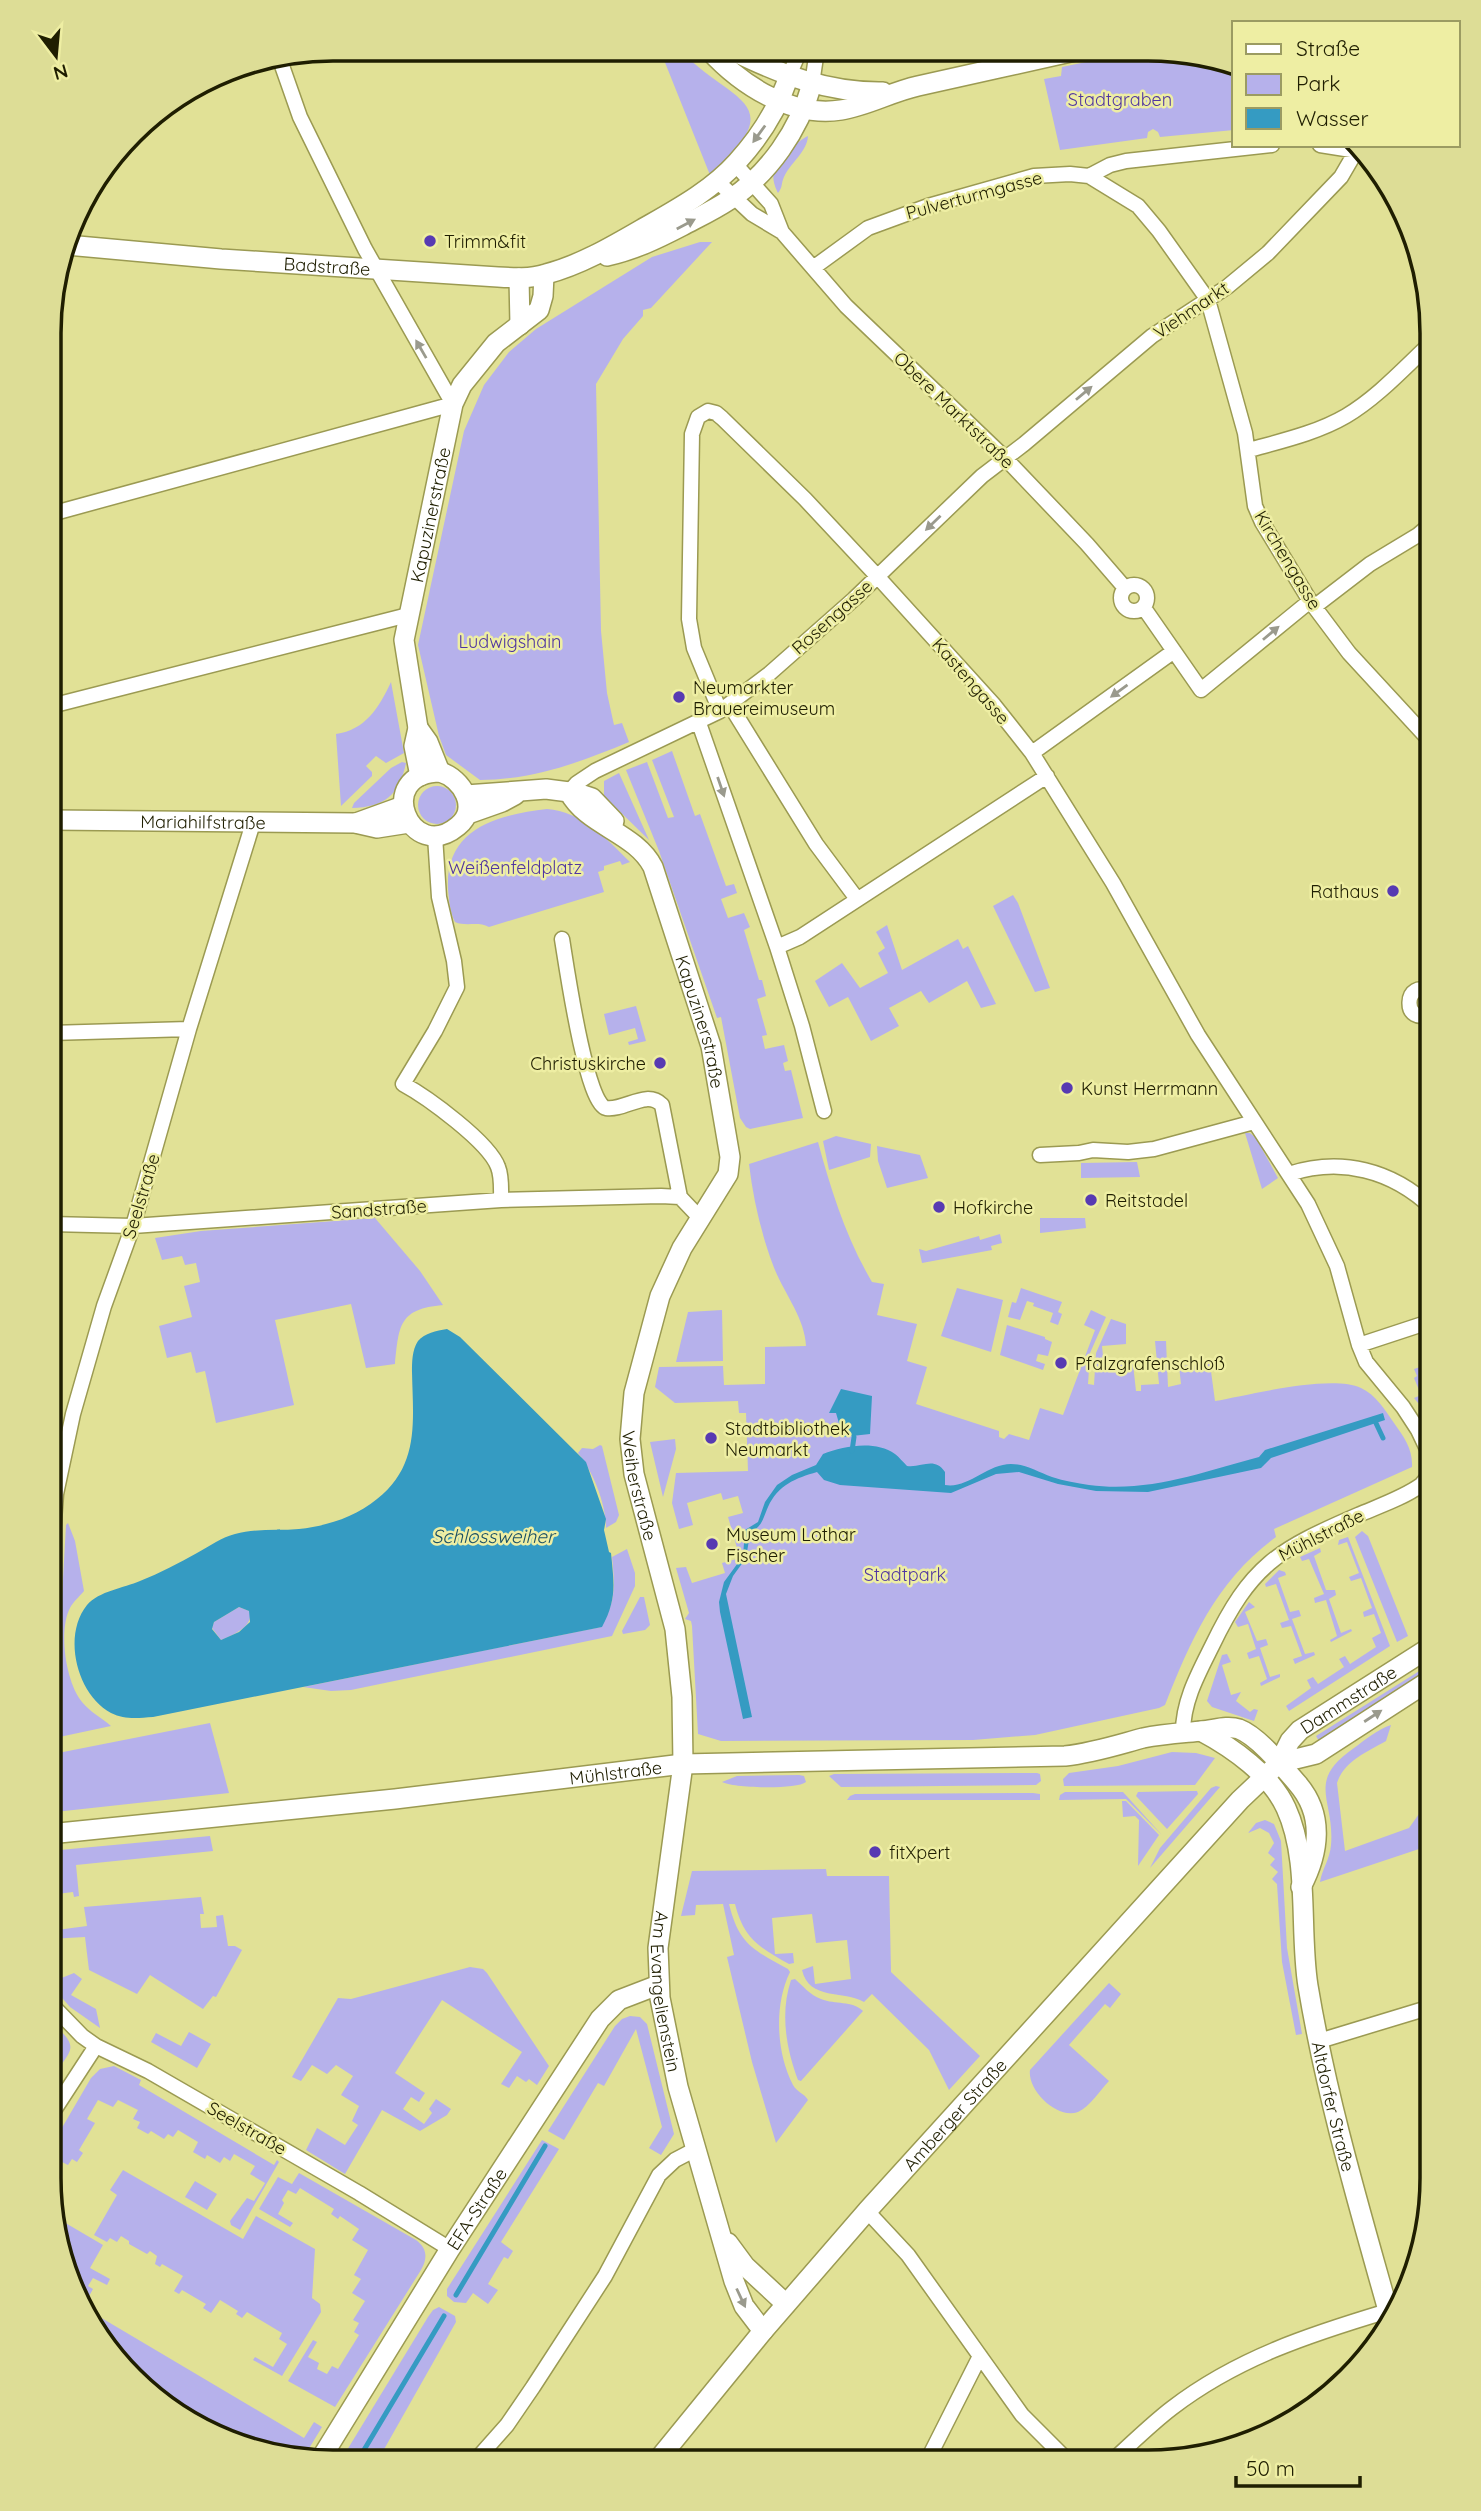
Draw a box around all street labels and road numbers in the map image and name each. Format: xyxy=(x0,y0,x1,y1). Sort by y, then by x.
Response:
street label: Pulverturmgasse xyxy=(903,166,1045,224)
street label: Badstraße xyxy=(283,252,371,280)
street label: Viehmarkt xyxy=(1149,276,1233,344)
street label: Obere Marktstraße xyxy=(889,347,1019,473)
street label: Kapuzinerstraße xyxy=(405,445,455,584)
street label: Kirchengasse xyxy=(1249,506,1327,614)
street label: Rosengasse xyxy=(787,575,877,659)
street label: Kastengasse xyxy=(927,633,1015,729)
street label: Mariahilfstraße xyxy=(140,809,266,834)
street label: Kapuzinerstraße xyxy=(671,952,730,1090)
street label: Seelstraße xyxy=(117,1151,165,1241)
street label: Sandstraße xyxy=(331,1194,427,1224)
street label: Weiherstraße xyxy=(618,1429,663,1543)
street label: Mühlstraße xyxy=(1274,1504,1368,1566)
street label: Dammstraße xyxy=(1296,1660,1401,1739)
street label: Mühlstraße xyxy=(568,1755,663,1789)
street label: Am Evangelienstein xyxy=(646,1910,686,2074)
street label: Altdorfer Straße xyxy=(1307,2039,1360,2174)
street label: Amberger Straße xyxy=(898,2053,1011,2175)
street label: Seelstraße xyxy=(203,2096,291,2160)
street label: EFA-Straße xyxy=(441,2163,511,2254)

